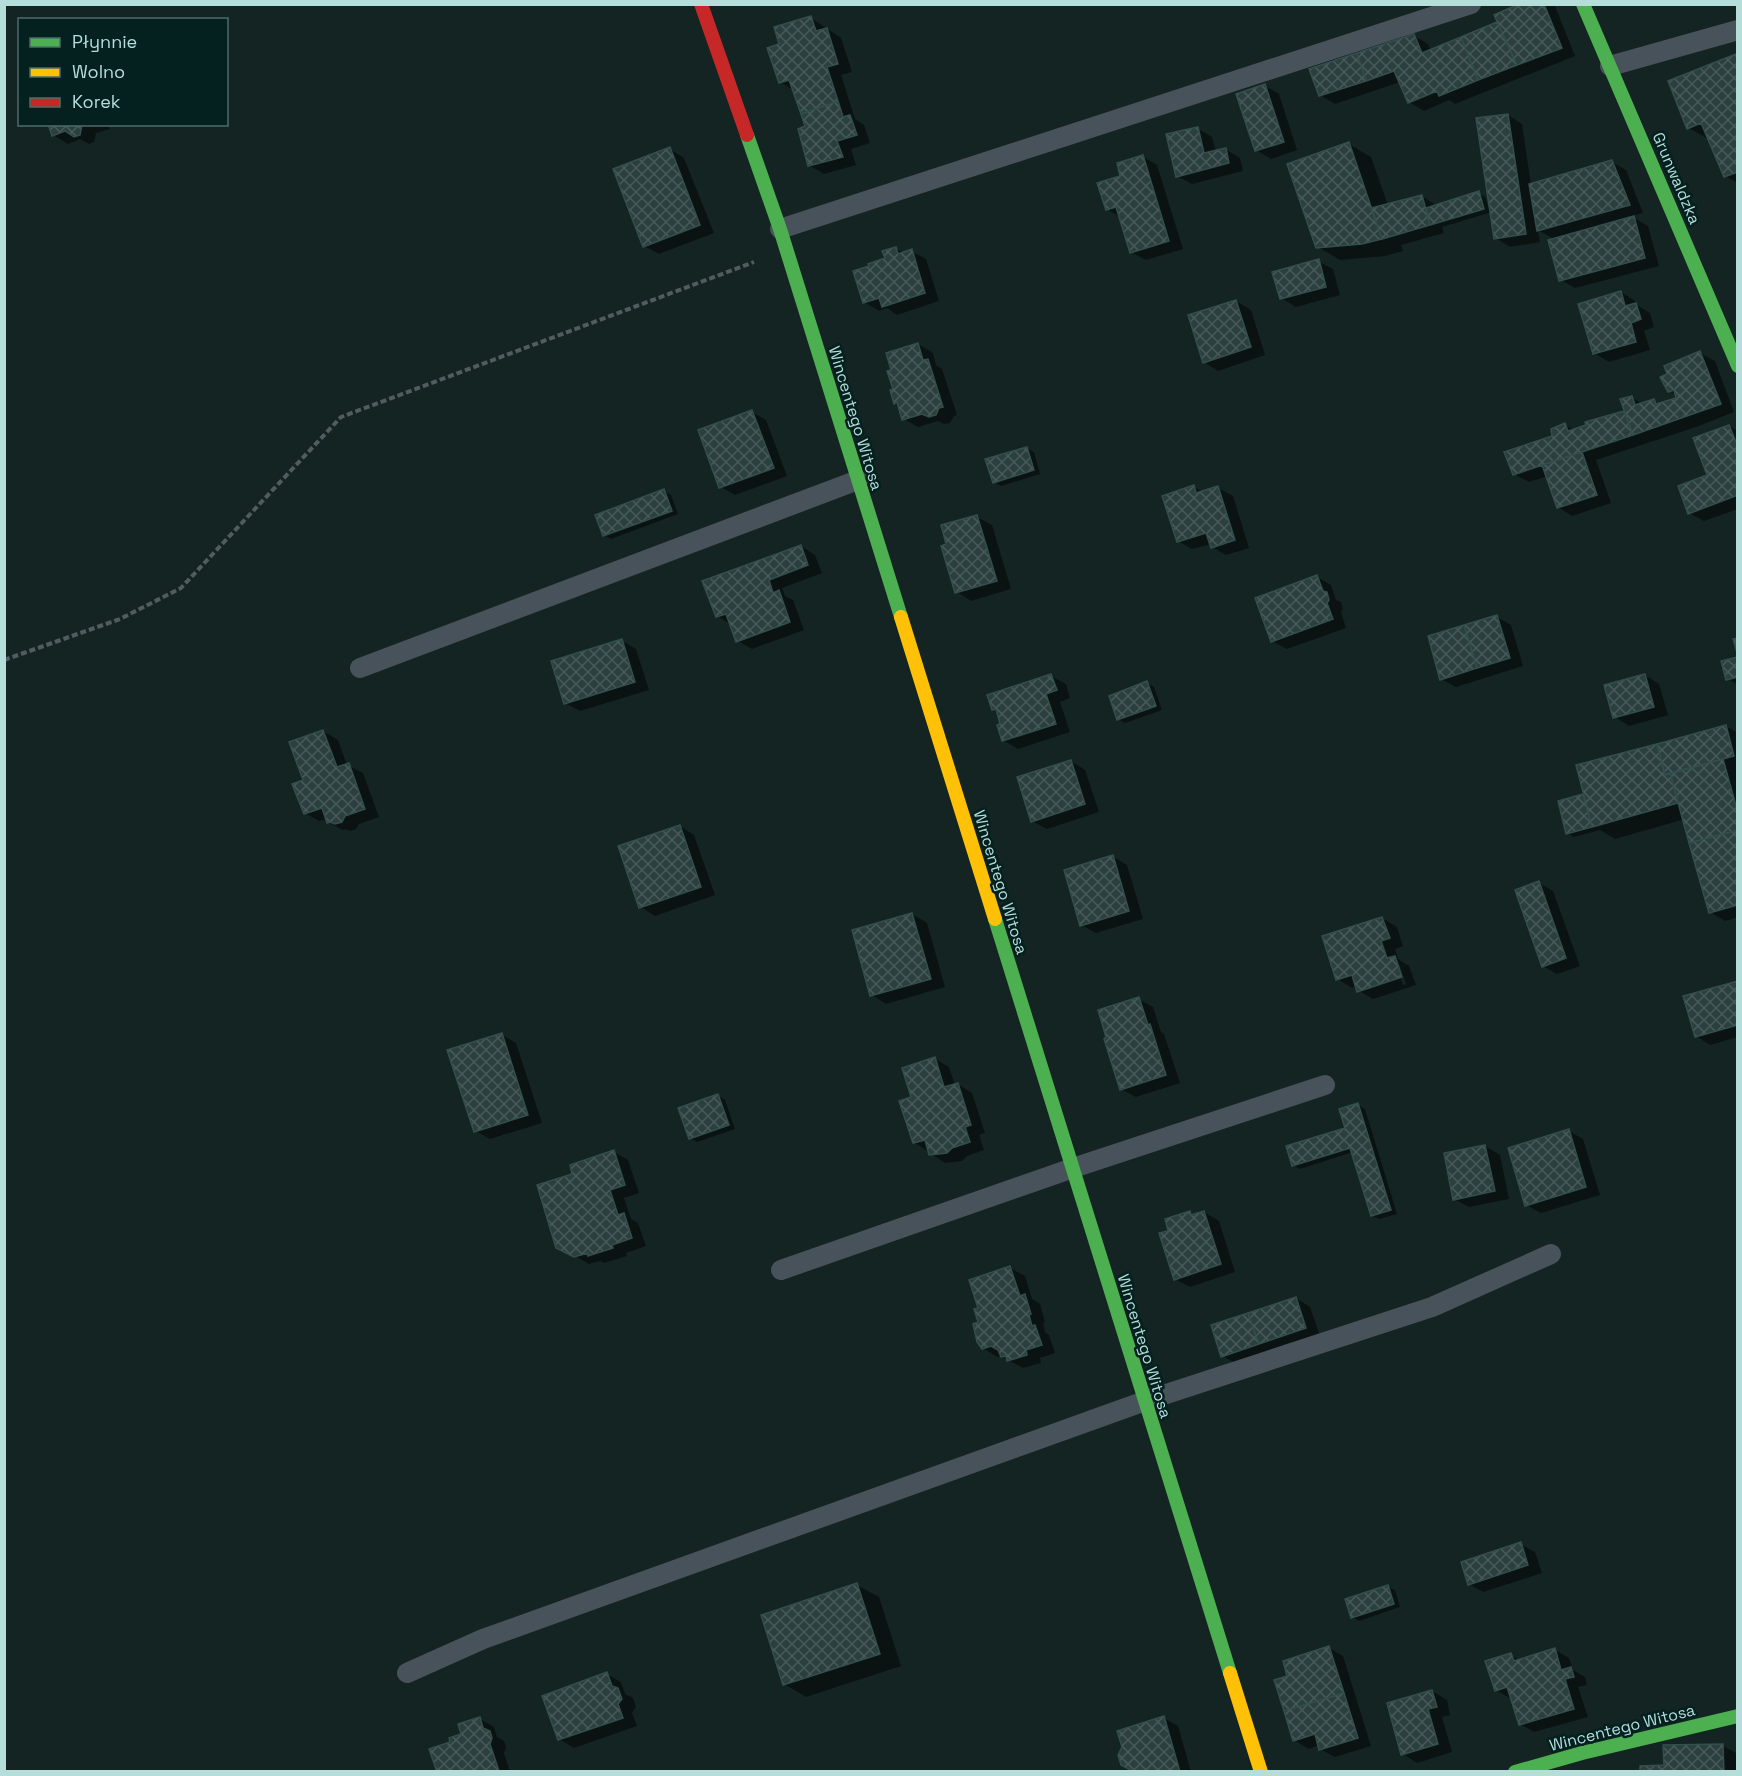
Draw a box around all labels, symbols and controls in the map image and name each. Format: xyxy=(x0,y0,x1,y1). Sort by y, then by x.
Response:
legend xyxy=(18,18,228,126)
text: Płynnie xyxy=(72,30,137,53)
text: Wolno xyxy=(72,60,125,83)
text: Korek xyxy=(72,90,121,113)
street label: Grunwaldzka xyxy=(1648,129,1705,227)
street label: Wincentego Witosa xyxy=(824,344,887,493)
street label: Wincentego Witosa xyxy=(969,808,1032,957)
street label: Wincentego Witosa xyxy=(1113,1272,1176,1421)
street label: Wincentego Witosa xyxy=(1547,1699,1697,1756)

